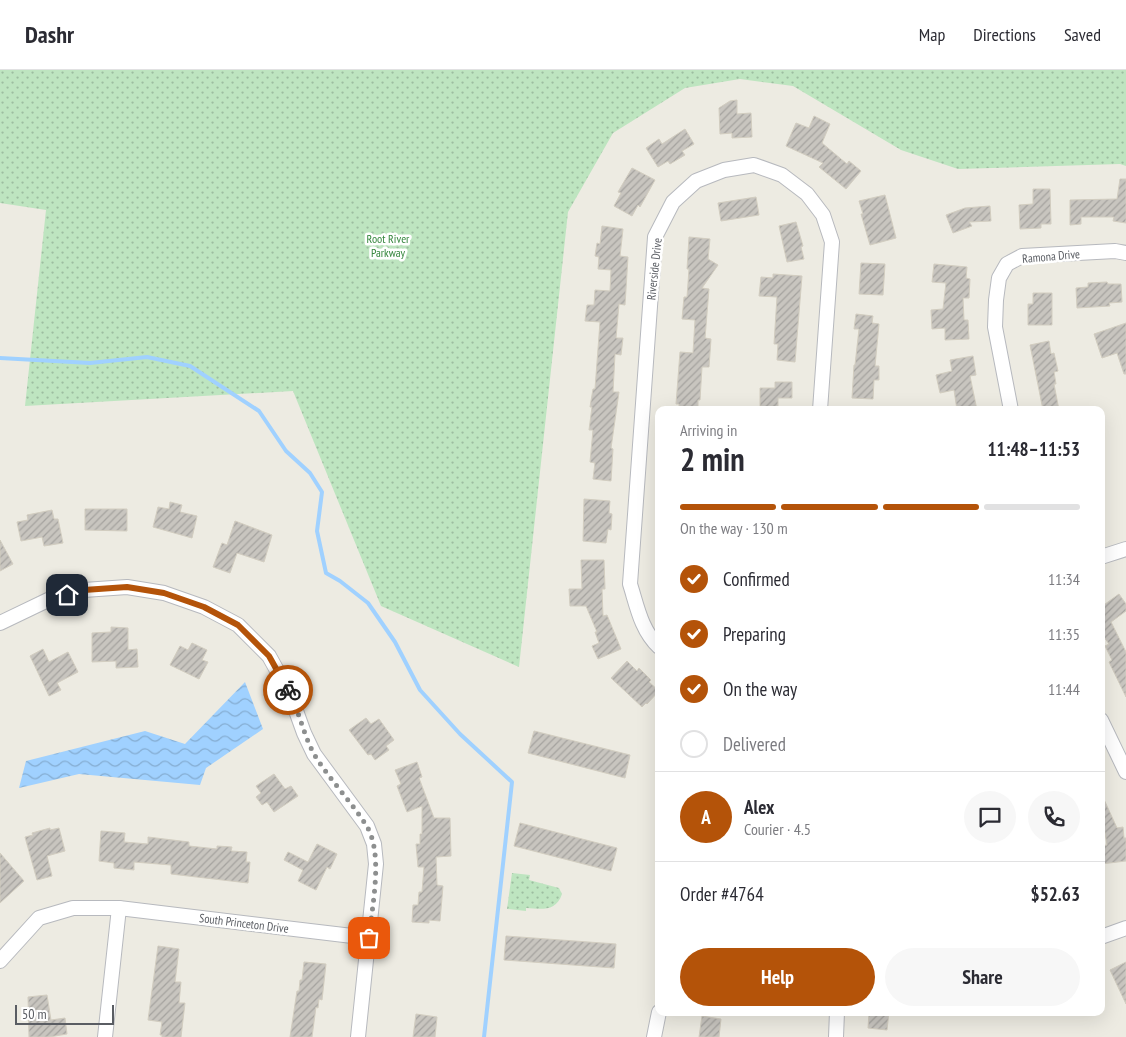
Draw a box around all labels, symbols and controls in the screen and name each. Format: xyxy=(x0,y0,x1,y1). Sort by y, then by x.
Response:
text: Dashr xyxy=(25,19,74,50)
text: Map xyxy=(919,23,945,46)
text: Directions xyxy=(973,23,1036,46)
text: Saved xyxy=(1064,23,1101,46)
park label: Root River Parkway xyxy=(367,231,410,260)
street label: Riverside Drive xyxy=(643,237,665,301)
street label: Ramona Drive xyxy=(1021,246,1081,266)
text: Arriving in xyxy=(680,420,737,440)
text: 11:48–11:53 xyxy=(987,437,1080,461)
text: 2 min xyxy=(680,438,745,480)
text: On the way · 130 m xyxy=(680,518,788,538)
icon: check xyxy=(680,565,708,593)
text: Confirmed xyxy=(723,567,790,591)
text: 11:34 xyxy=(1048,569,1080,589)
pin xyxy=(46,574,88,616)
icon: home xyxy=(53,581,81,609)
icon: check xyxy=(680,620,708,648)
text: Preparing xyxy=(723,622,786,646)
text: 11:35 xyxy=(1048,624,1080,644)
courier xyxy=(263,665,313,715)
icon: check xyxy=(680,675,708,703)
icon: bike xyxy=(274,676,302,704)
text: On the way xyxy=(723,677,797,701)
text: 11:44 xyxy=(1048,679,1080,699)
text: Delivered xyxy=(723,732,786,756)
button: chat xyxy=(964,791,1016,843)
button: phone xyxy=(1028,791,1080,843)
text: Alex xyxy=(744,795,774,819)
text: A xyxy=(701,805,711,829)
text: Courier · 4.5 xyxy=(744,819,811,839)
text: Order #4764 xyxy=(680,882,764,906)
text: $52.63 xyxy=(1031,882,1080,906)
street label: South Princeton Drive xyxy=(198,910,290,936)
pin xyxy=(348,917,390,959)
icon: bag xyxy=(355,924,383,952)
button: Help xyxy=(680,948,875,1006)
button: Share xyxy=(885,948,1080,1006)
scale bar xyxy=(15,1002,114,1025)
text: 50 m xyxy=(22,1005,47,1023)

